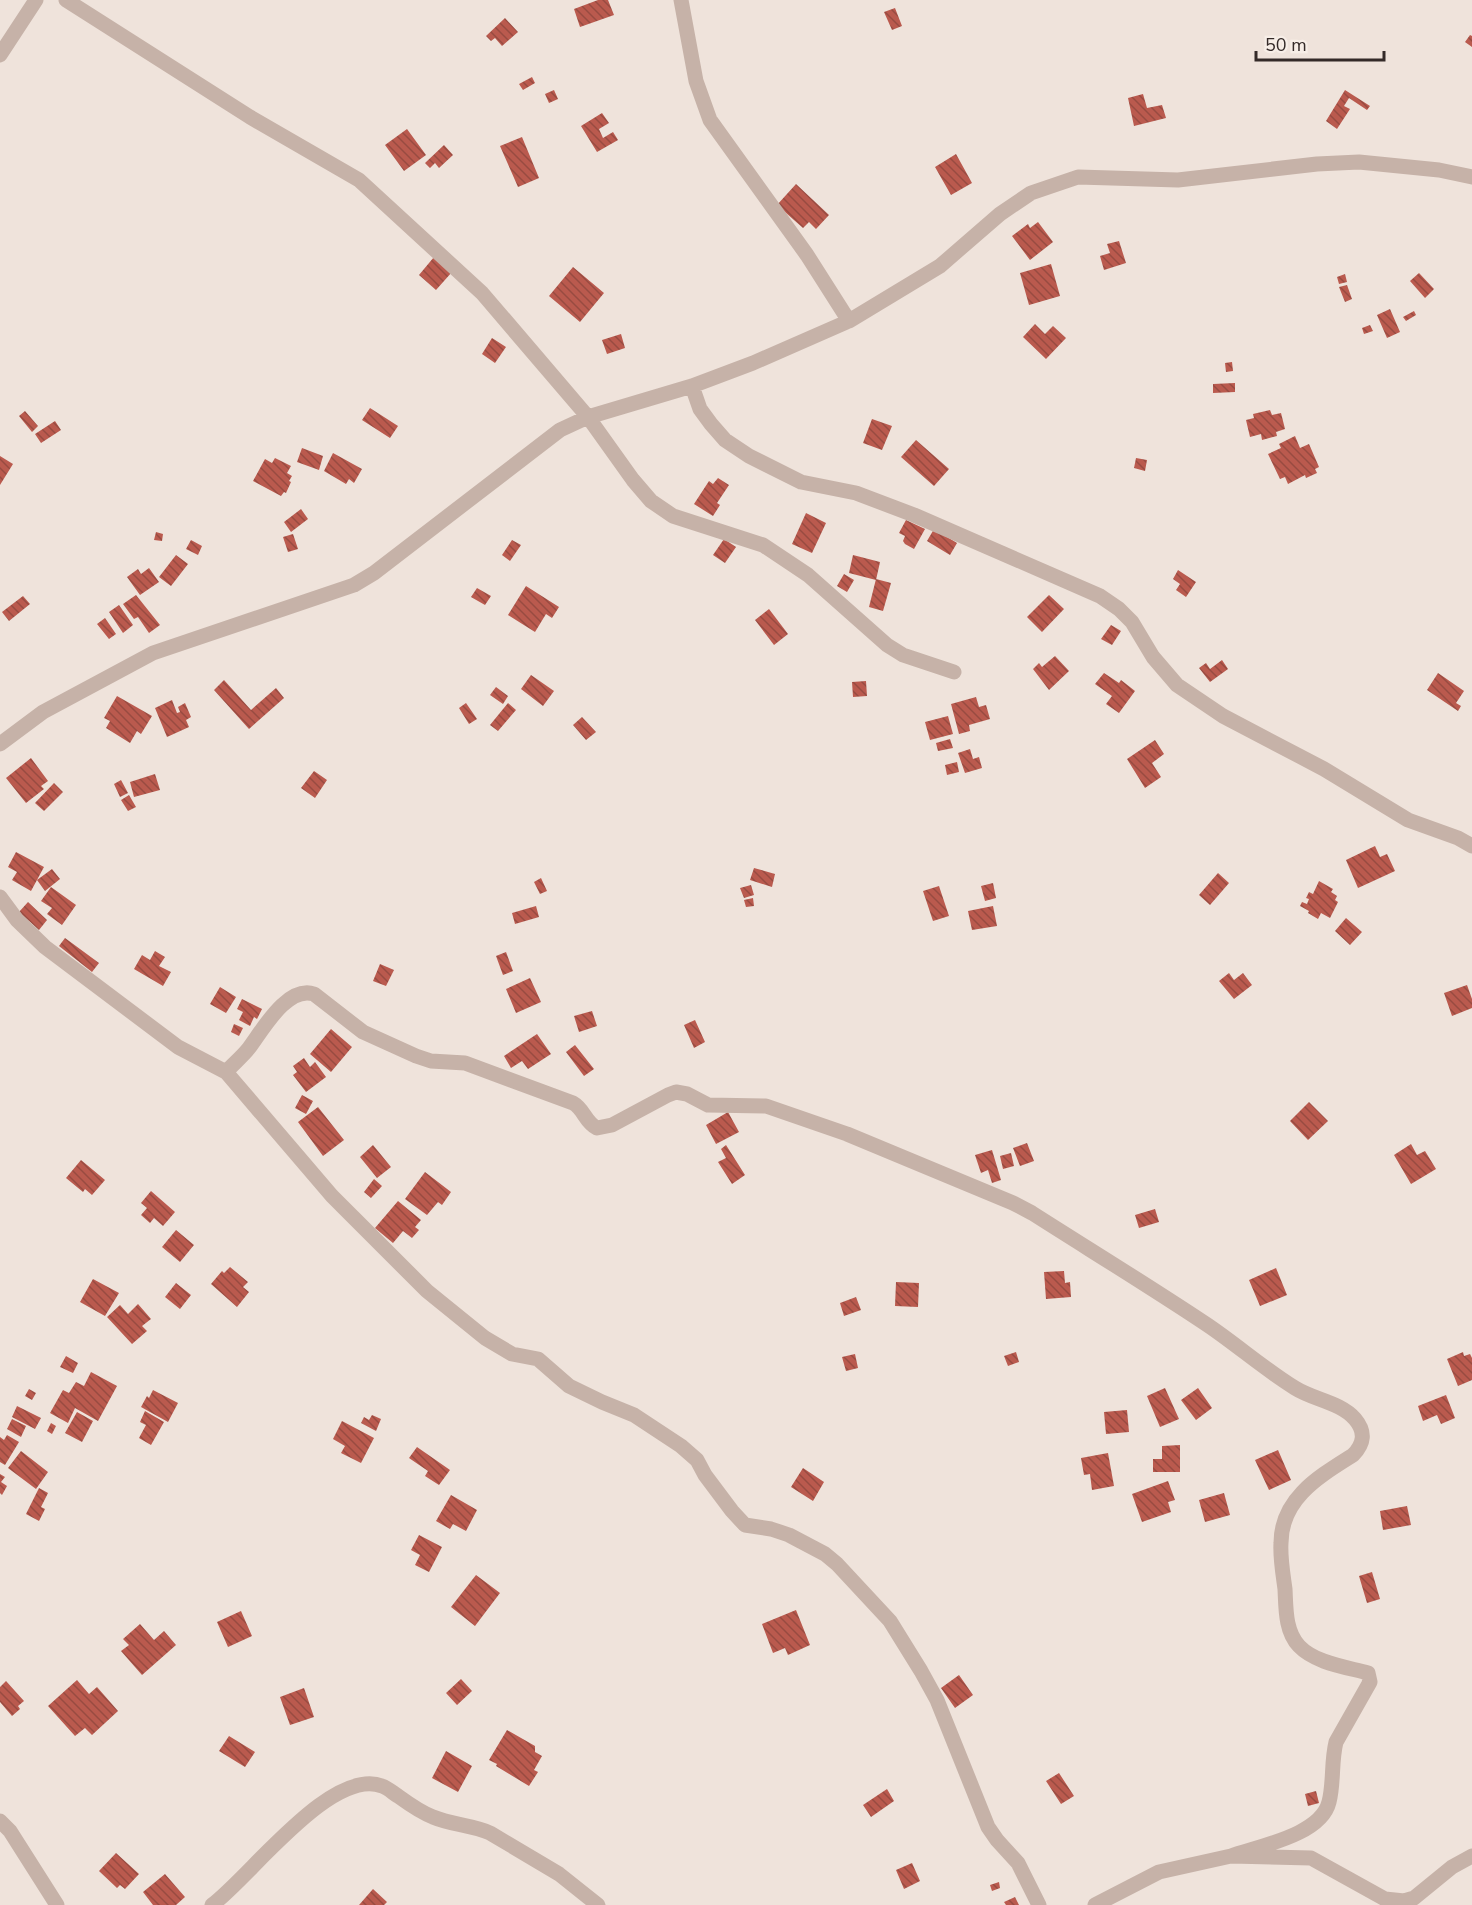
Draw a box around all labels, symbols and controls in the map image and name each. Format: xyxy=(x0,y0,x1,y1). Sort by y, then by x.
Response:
scale bar xyxy=(1256,24,1384,62)
text: 50 m xyxy=(1265,33,1307,57)

